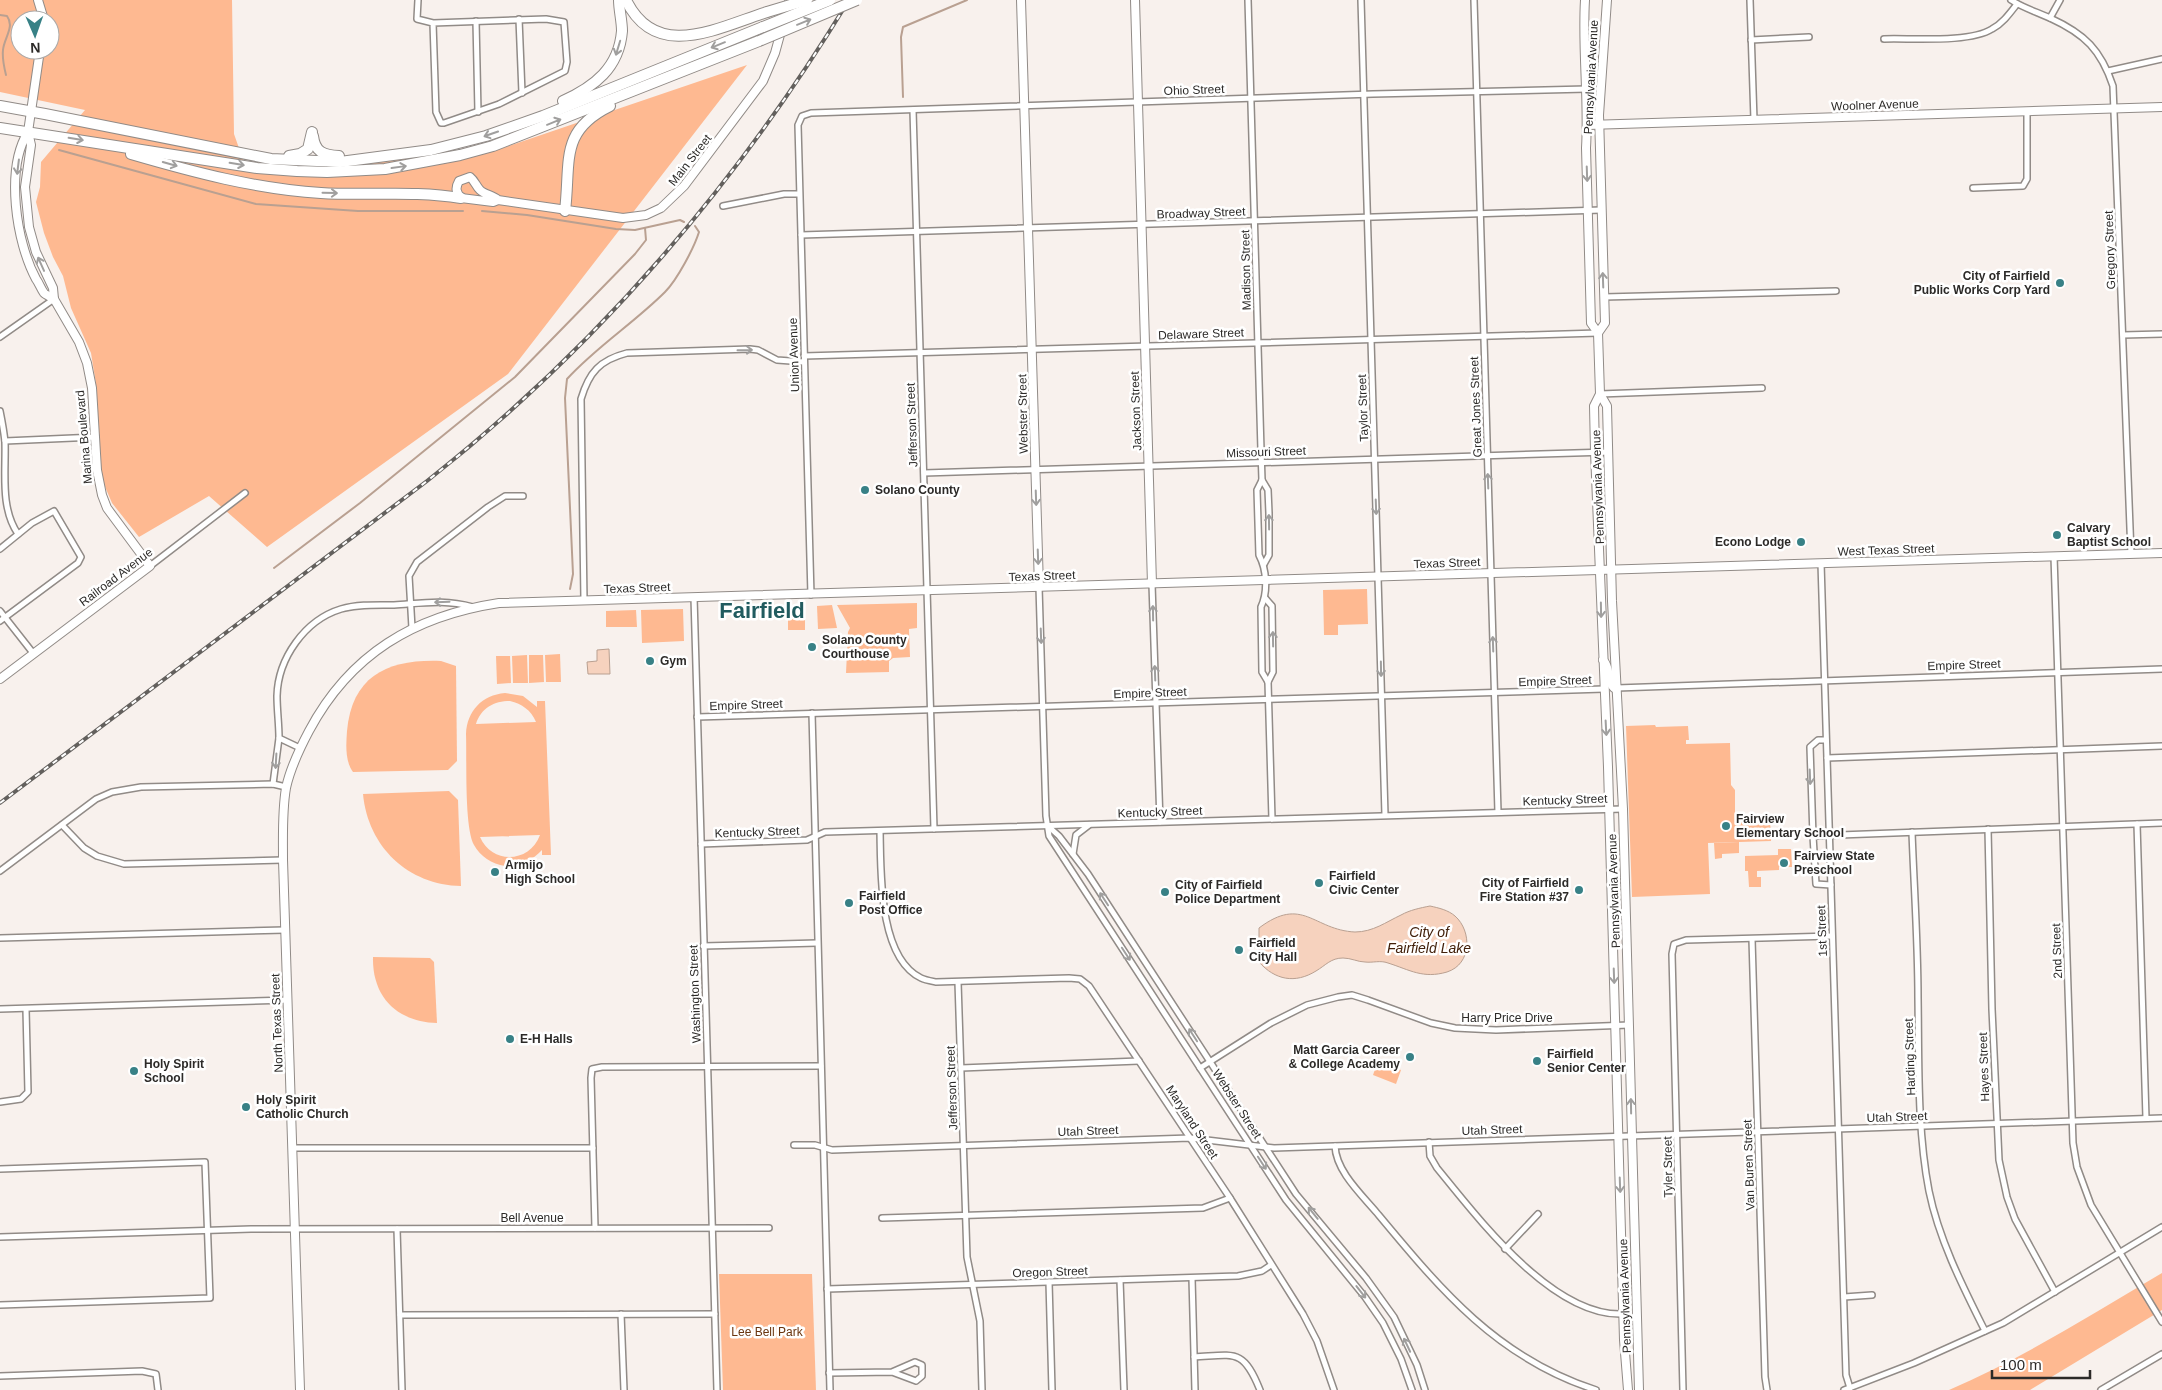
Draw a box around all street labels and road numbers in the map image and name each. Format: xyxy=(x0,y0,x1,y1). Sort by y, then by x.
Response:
street label: Pennsylvania Avenue xyxy=(1581,19,1601,135)
street label: Ohio Street xyxy=(1163,82,1225,98)
street label: Woolner Avenue xyxy=(1831,96,1919,114)
street label: Main Street xyxy=(666,131,715,188)
street label: Broadway Street xyxy=(1156,204,1246,222)
street label: Gregory Street xyxy=(2102,210,2118,290)
street label: Madison Street xyxy=(1238,229,1254,310)
street label: Union Avenue xyxy=(786,317,802,392)
street label: Delaware Street xyxy=(1158,325,1245,342)
street label: Great Jones Street xyxy=(1467,356,1485,458)
street label: Jackson Street xyxy=(1128,370,1144,451)
street label: Webster Street xyxy=(1015,373,1031,454)
street label: Taylor Street xyxy=(1355,373,1371,442)
street label: Jefferson Street xyxy=(904,382,920,467)
street label: Marina Boulevard xyxy=(73,390,95,484)
street label: Pennsylvania Avenue xyxy=(1589,429,1607,544)
street label: Missouri Street xyxy=(1226,444,1307,460)
street label: West Texas Street xyxy=(1837,541,1935,559)
street label: Railroad Avenue xyxy=(77,545,156,609)
street label: Texas Street xyxy=(1413,555,1481,571)
street label: Texas Street xyxy=(1008,568,1076,584)
street label: Texas Street xyxy=(603,580,671,596)
street label: Empire Street xyxy=(1927,657,2002,673)
street label: Empire Street xyxy=(1518,673,1593,689)
street label: Empire Street xyxy=(1113,685,1188,701)
street label: Empire Street xyxy=(709,697,784,713)
street label: Kentucky Street xyxy=(1522,792,1608,808)
street label: Kentucky Street xyxy=(1117,804,1203,820)
street label: Kentucky Street xyxy=(714,824,800,840)
street label: Pennsylvania Avenue xyxy=(1605,833,1623,948)
street label: 1st Street xyxy=(1814,904,1830,957)
street label: 2nd Street xyxy=(2049,922,2065,979)
street label: Washington Street xyxy=(686,944,704,1043)
street label: North Texas Street xyxy=(268,973,286,1073)
street label: Harry Price Drive xyxy=(1461,1011,1553,1025)
street label: Harding Street xyxy=(1902,1017,1918,1096)
street label: Hayes Street xyxy=(1976,1031,1992,1102)
street label: Jefferson Street xyxy=(944,1045,960,1130)
street label: Webster Street xyxy=(1209,1067,1265,1142)
street label: Maryland Street xyxy=(1163,1083,1221,1162)
street label: Utah Street xyxy=(1866,1109,1928,1125)
street label: Van Buren Street xyxy=(1740,1119,1758,1211)
street label: Utah Street xyxy=(1461,1122,1523,1138)
street label: Utah Street xyxy=(1057,1123,1119,1139)
street label: Tyler Street xyxy=(1660,1136,1676,1198)
street label: Bell Avenue xyxy=(500,1211,564,1225)
street label: Pennsylvania Avenue xyxy=(1616,1238,1634,1353)
street label: Oregon Street xyxy=(1012,1264,1089,1280)

